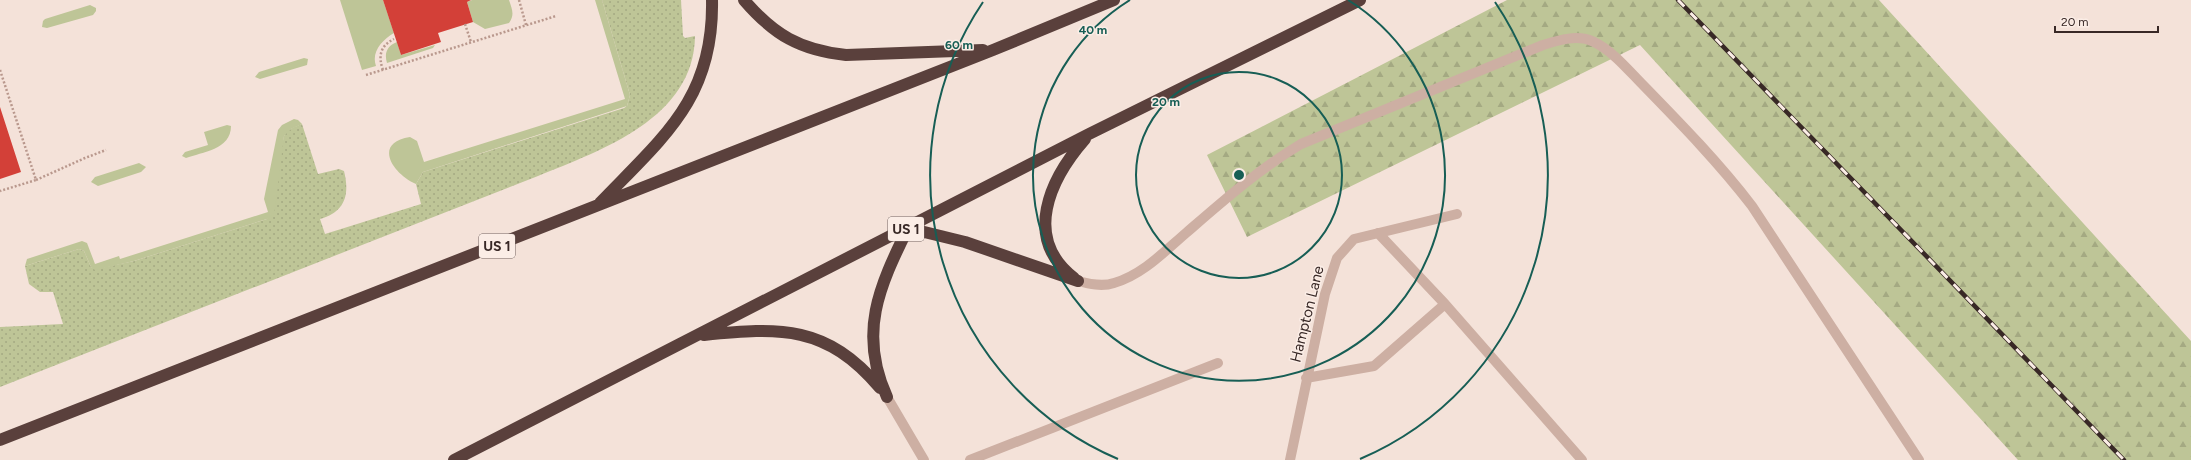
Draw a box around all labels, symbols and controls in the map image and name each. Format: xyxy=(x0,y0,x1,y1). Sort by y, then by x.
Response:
scale bar xyxy=(2055,8,2158,34)
text: 20 m xyxy=(2061,15,2089,29)
text: 40 m xyxy=(1079,23,1107,37)
text: 60 m xyxy=(945,38,973,52)
text: 20 m xyxy=(1152,95,1180,109)
centre of rings xyxy=(1232,168,1246,182)
road number: US 1 xyxy=(888,217,924,241)
road number: US 1 xyxy=(479,234,515,258)
street label: Hampton Lane xyxy=(1286,264,1328,364)

